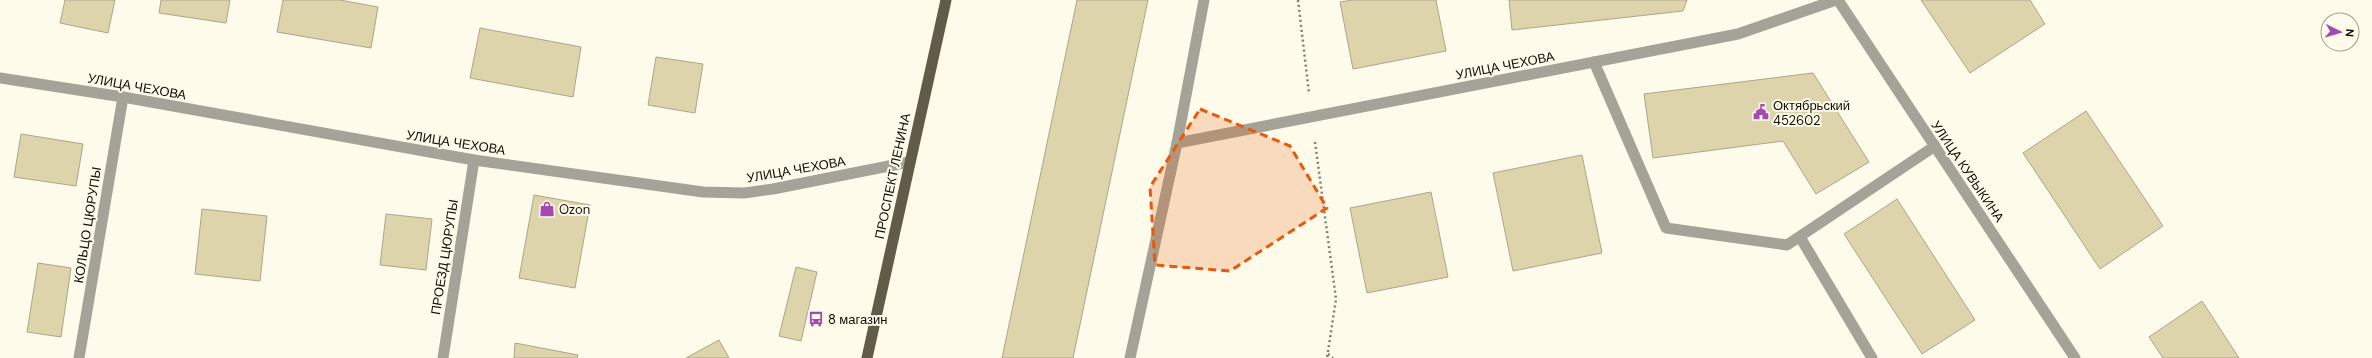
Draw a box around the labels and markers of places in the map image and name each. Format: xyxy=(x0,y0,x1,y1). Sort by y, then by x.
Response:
place label: Октябрьский 452602 xyxy=(1773,97,1850,129)
public building icon: Октябрьский 452602 xyxy=(1752,103,1770,121)
shop icon: Ozon xyxy=(538,200,556,218)
place label: Ozon xyxy=(559,201,590,218)
bus stop icon: 8 магазин xyxy=(807,310,825,328)
place label: 8 магазин xyxy=(828,311,887,328)

